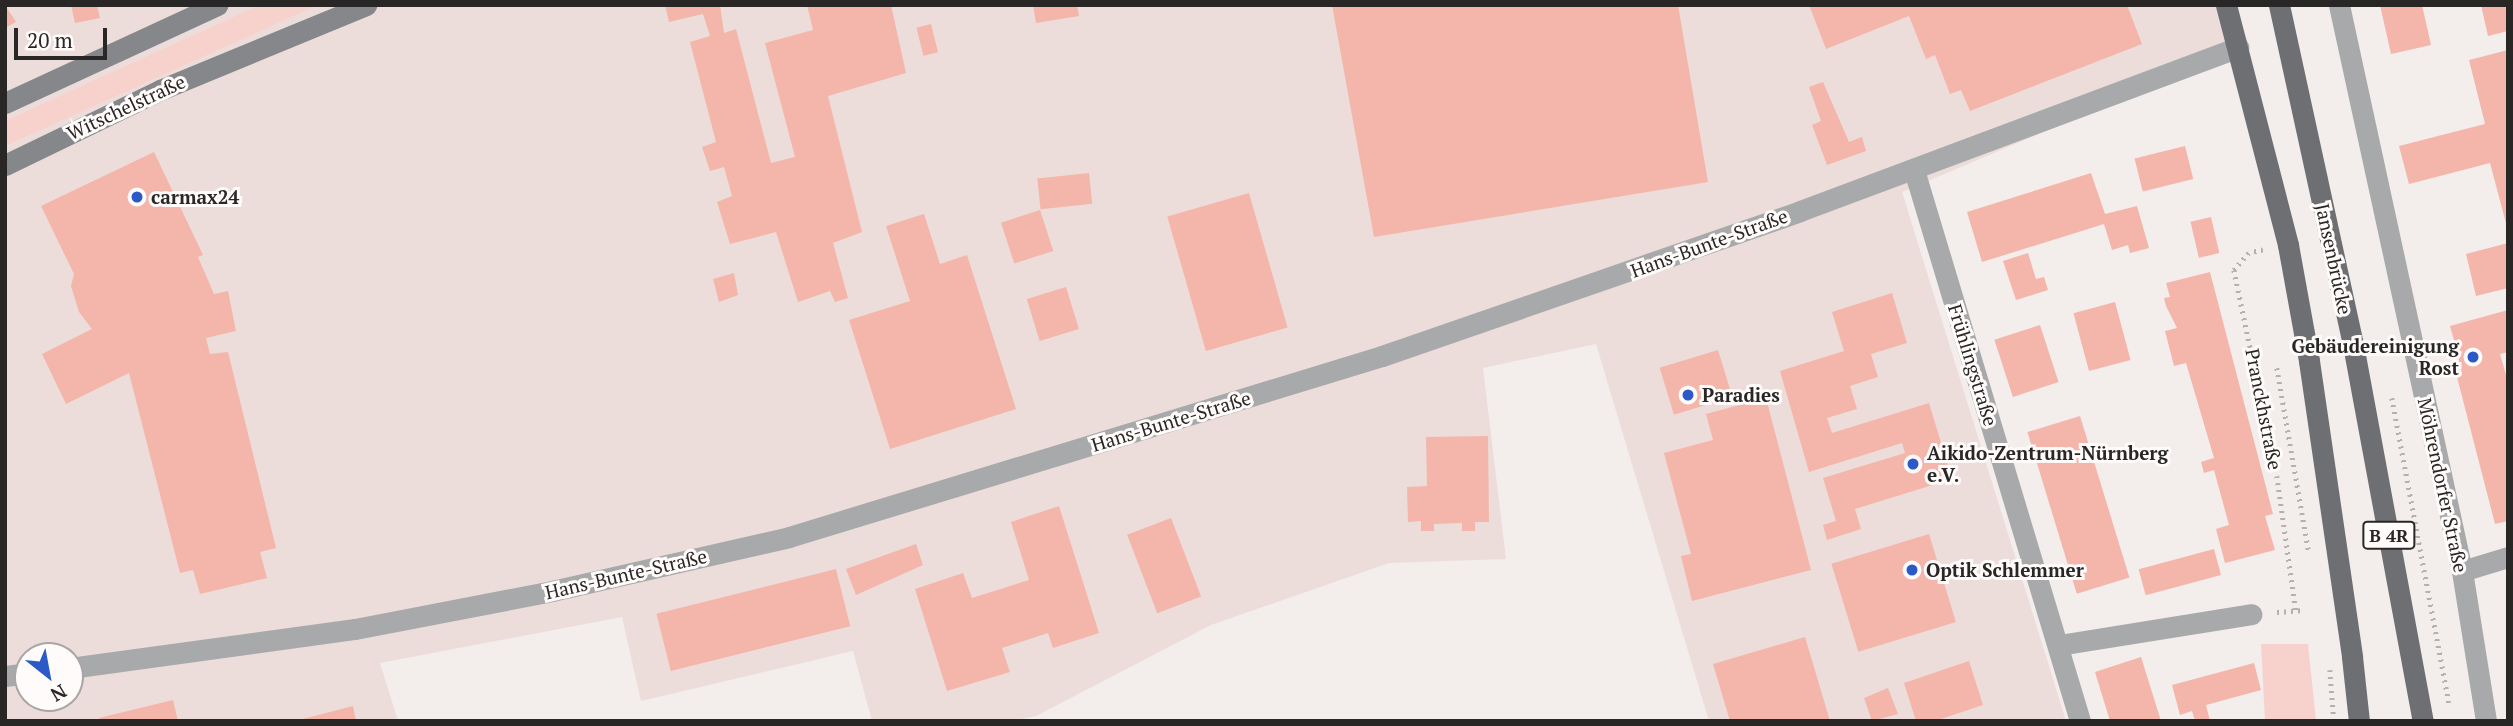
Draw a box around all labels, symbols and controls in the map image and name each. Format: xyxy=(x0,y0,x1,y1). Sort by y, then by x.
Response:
scale bar xyxy=(18,14,110,58)
text: 20 m xyxy=(27,26,73,54)
street label: Witschelstraße xyxy=(63,70,189,144)
place label: carmax24 xyxy=(151,186,239,208)
marker: carmax24 xyxy=(129,189,145,205)
street label: Jansenbrücke xyxy=(2311,201,2357,317)
street label: Hans-Bunte-Straße xyxy=(1627,204,1791,282)
street label: Frühlingstraße xyxy=(1944,301,2002,429)
place label: Gebäudereinigung Rost xyxy=(2291,335,2459,379)
street label: Pranckhstraße xyxy=(2241,346,2287,472)
marker: Gebäudereinigung Rost xyxy=(2465,349,2481,365)
place label: Paradies xyxy=(1702,384,1780,406)
street label: Hans-Bunte-Straße xyxy=(1089,386,1253,456)
marker: Paradies xyxy=(1680,387,1696,403)
street label: Möhrendorfer Straße xyxy=(2413,396,2473,574)
place label: Aikido-Zentrum-Nürnberg e.V. xyxy=(1927,442,2168,486)
marker: Aikido-Zentrum-Nürnberg e.V. xyxy=(1905,456,1921,472)
road number: B 4R xyxy=(2361,520,2417,550)
street label: Hans-Bunte-Straße xyxy=(543,544,709,604)
place label: Optik Schlemmer xyxy=(1926,559,2084,581)
marker: Optik Schlemmer xyxy=(1904,562,1920,578)
north arrow xyxy=(14,642,84,712)
text: N xyxy=(46,679,72,708)

